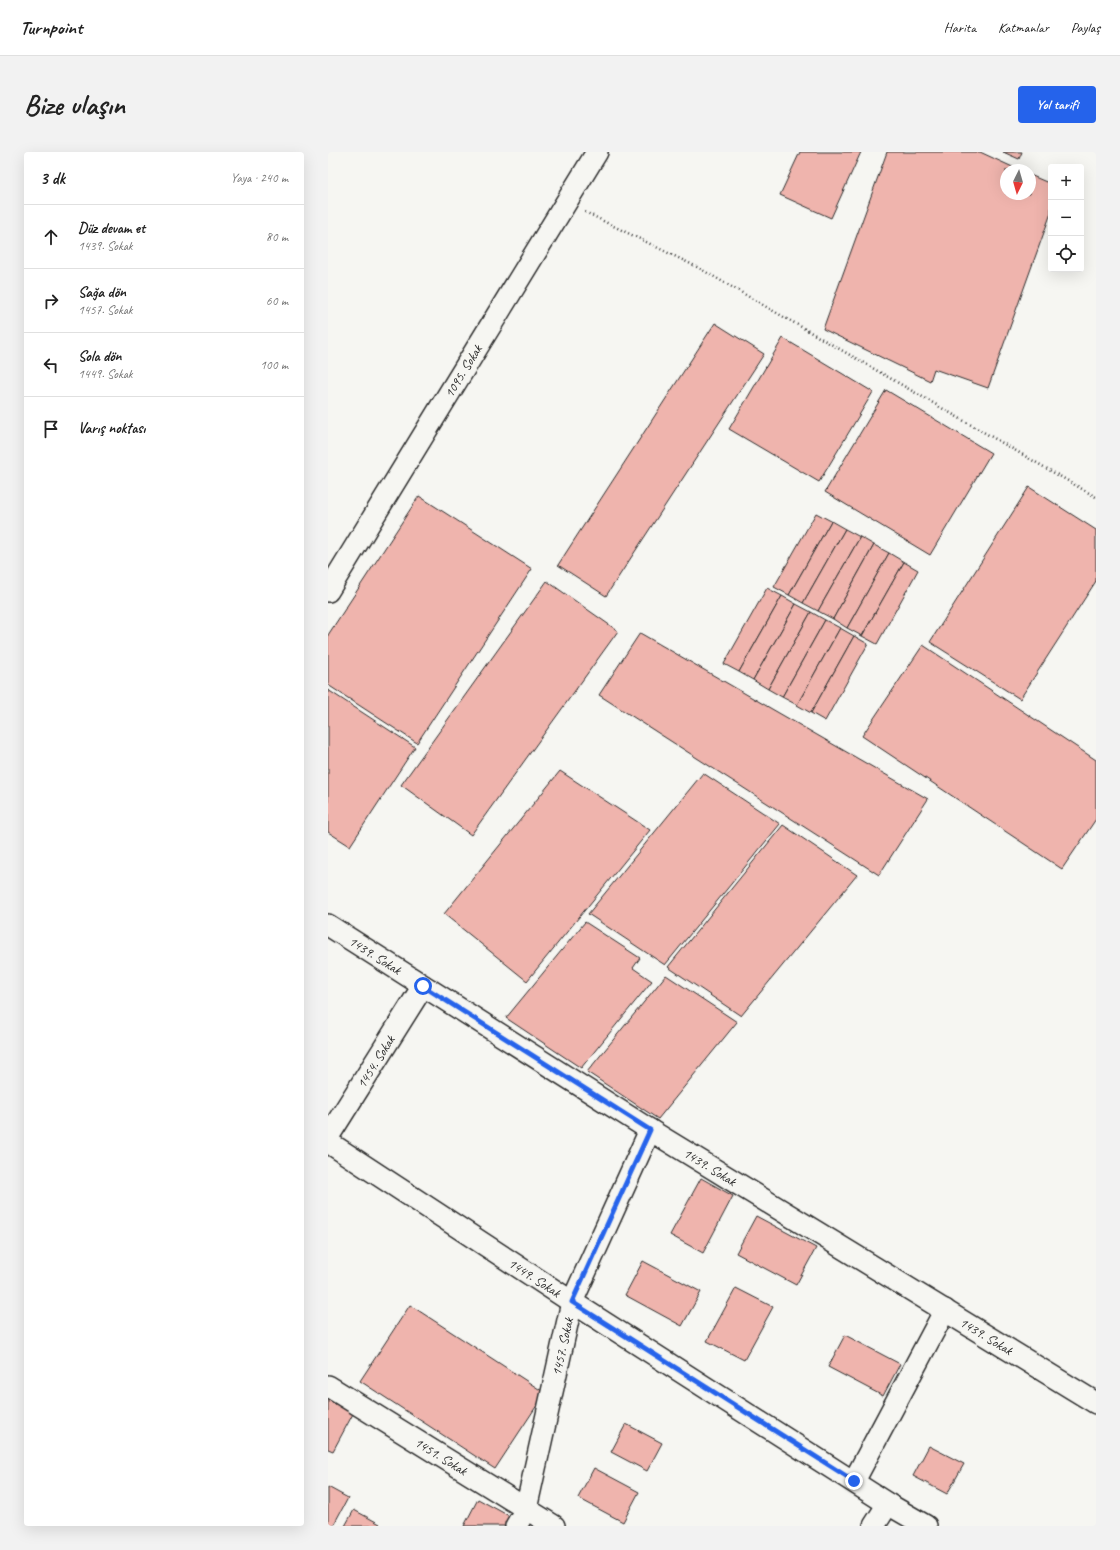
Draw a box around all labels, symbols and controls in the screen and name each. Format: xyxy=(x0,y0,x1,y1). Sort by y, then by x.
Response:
text: Turnpoint xyxy=(20,16,82,40)
text: Harita xyxy=(944,19,976,36)
text: Katmanlar xyxy=(998,19,1049,36)
text: Paylaş xyxy=(1071,19,1100,36)
button: Yol tarifi xyxy=(1018,86,1096,123)
text: Bize ulaşın xyxy=(24,87,125,122)
north arrow xyxy=(1000,164,1036,200)
map controls xyxy=(1048,164,1084,272)
button: + xyxy=(1048,164,1084,200)
text: 3 dk xyxy=(40,168,65,189)
text: Yaya · 240 m xyxy=(231,170,288,186)
button: − xyxy=(1048,200,1084,236)
text: Düz devam et xyxy=(78,219,145,238)
icon: ahead xyxy=(40,226,62,248)
text: 80 m xyxy=(266,229,288,245)
button: locate xyxy=(1048,236,1084,272)
text: 1439. Sokak xyxy=(78,238,133,254)
text: Sağa dön xyxy=(78,283,126,302)
icon: right xyxy=(40,290,62,312)
text: 60 m xyxy=(266,293,288,309)
text: 1457. Sokak xyxy=(78,302,133,318)
street label: 1095. Sokak xyxy=(441,341,486,401)
text: Sola dön xyxy=(78,347,121,366)
icon: left xyxy=(40,354,62,376)
text: 100 m xyxy=(260,357,288,373)
text: 1449. Sokak xyxy=(78,366,133,382)
icon: arrive xyxy=(40,418,62,440)
text: Varış noktası xyxy=(78,419,145,438)
street label: 1439. Sokak xyxy=(346,933,405,979)
route start xyxy=(414,977,432,995)
street label: 1454. Sokak xyxy=(353,1032,399,1091)
street label: 1439. Sokak xyxy=(680,1144,740,1190)
street label: 1449. Sokak xyxy=(505,1255,564,1302)
street label: 1439. Sokak xyxy=(956,1314,1016,1359)
street label: 1457. Sokak xyxy=(548,1315,577,1377)
street label: 1451. Sokak xyxy=(411,1434,471,1480)
route end xyxy=(845,1472,863,1490)

